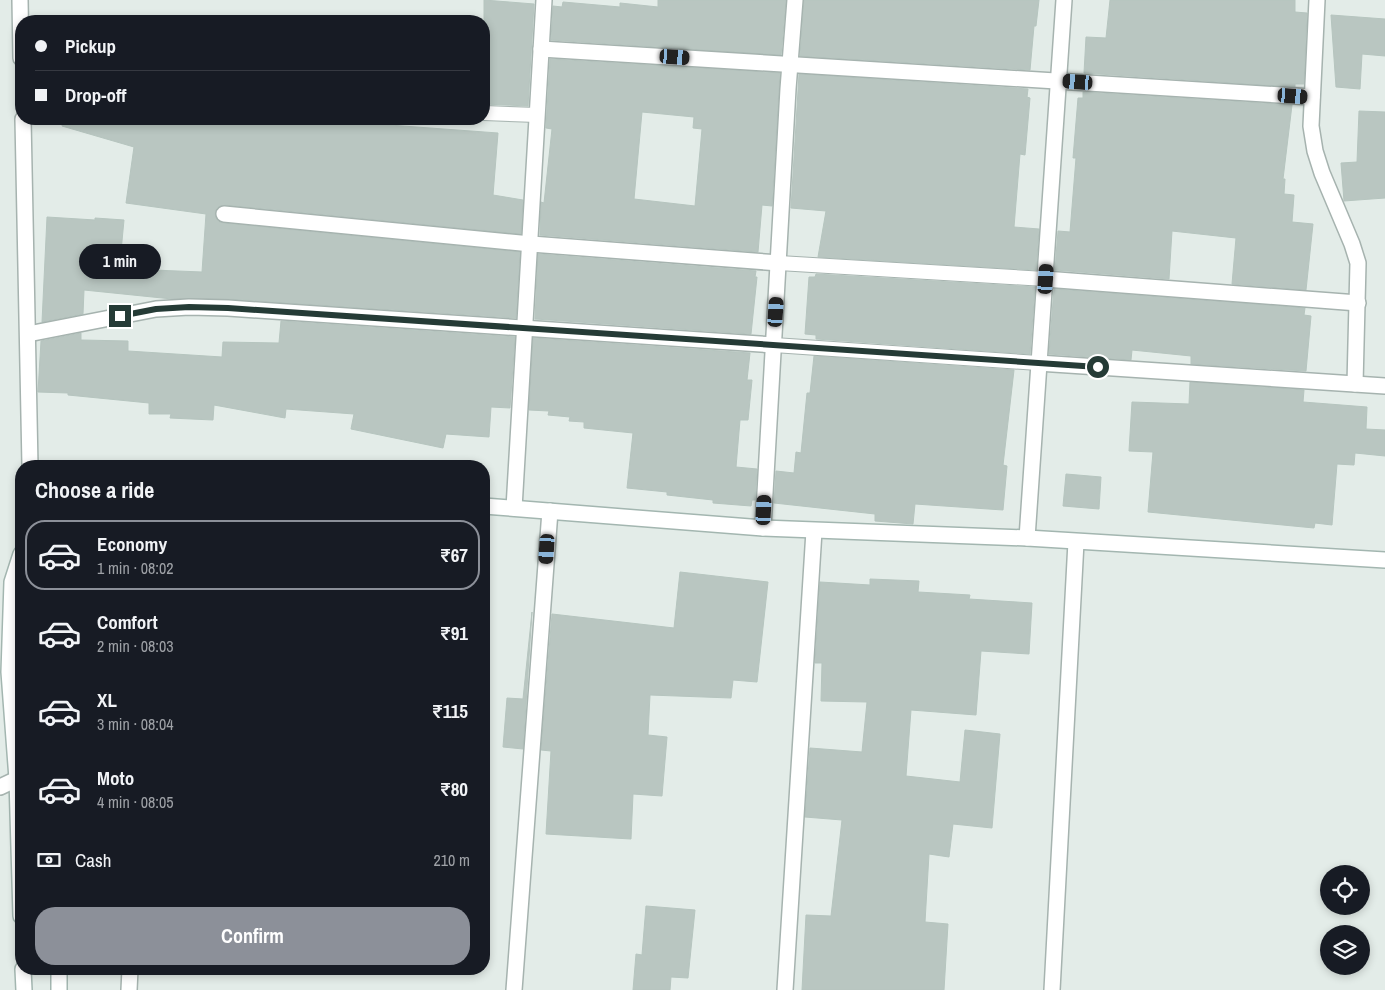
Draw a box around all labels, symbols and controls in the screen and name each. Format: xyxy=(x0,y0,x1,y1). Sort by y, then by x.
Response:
text: Pickup xyxy=(65,33,116,59)
car xyxy=(659,48,690,66)
car xyxy=(1062,73,1093,91)
text: Drop-off xyxy=(65,82,126,108)
car xyxy=(1277,87,1308,105)
callout: 1 min xyxy=(79,244,161,278)
text: 1 min xyxy=(103,250,137,272)
car xyxy=(1037,264,1054,294)
car xyxy=(767,297,784,327)
route end xyxy=(109,305,131,327)
route start xyxy=(1087,356,1109,378)
text: Choose a ride xyxy=(35,475,154,505)
car xyxy=(755,495,772,525)
text: Economy xyxy=(97,531,167,557)
icon: car xyxy=(37,533,82,578)
car xyxy=(538,534,555,564)
text: ₹67 xyxy=(440,542,468,568)
text: 1 min · 08:02 xyxy=(97,557,174,579)
text: Comfort xyxy=(97,609,158,635)
icon: car xyxy=(37,611,82,656)
text: ₹91 xyxy=(440,620,468,646)
text: 2 min · 08:03 xyxy=(97,635,174,657)
text: XL xyxy=(97,687,117,713)
icon: car xyxy=(37,689,82,734)
text: ₹115 xyxy=(432,698,468,724)
text: 3 min · 08:04 xyxy=(97,713,174,735)
text: Moto xyxy=(97,765,134,791)
icon: car xyxy=(37,767,82,812)
text: ₹80 xyxy=(440,776,468,802)
text: 4 min · 08:05 xyxy=(97,791,174,813)
icon: cash xyxy=(35,846,63,874)
text: Cash xyxy=(75,847,111,873)
text: 210 m xyxy=(434,849,470,871)
map controls xyxy=(1320,865,1370,975)
button: locate xyxy=(1320,865,1370,915)
button: Confirm xyxy=(35,907,470,965)
button: layers xyxy=(1320,925,1370,975)

